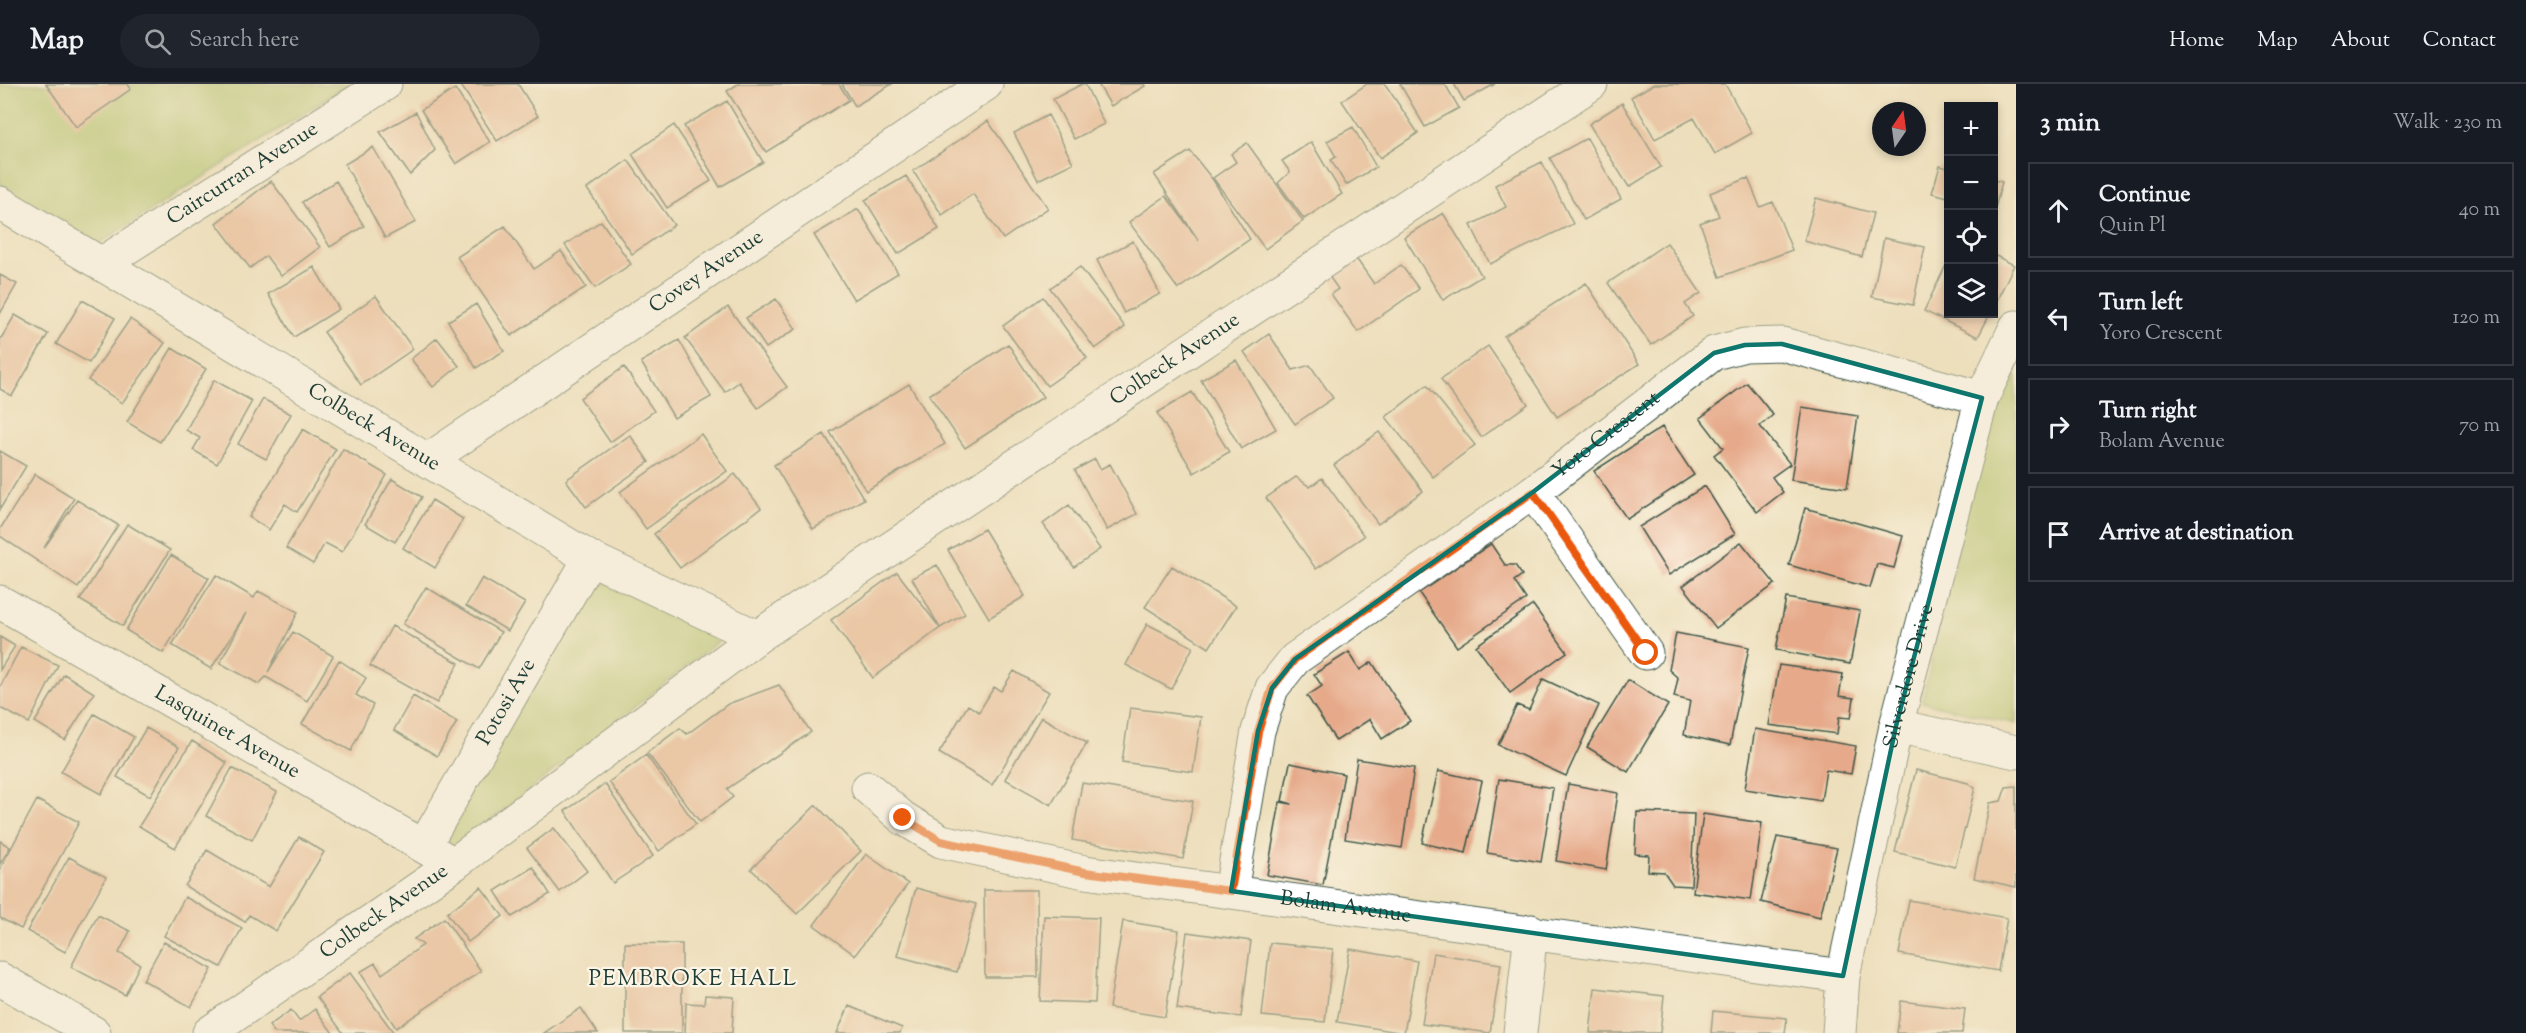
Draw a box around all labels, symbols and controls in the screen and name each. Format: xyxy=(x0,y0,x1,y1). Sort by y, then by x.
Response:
search box xyxy=(120,14,540,68)
text: Map xyxy=(30,21,84,61)
icon: search xyxy=(141,25,174,58)
text: Search here xyxy=(189,25,299,57)
text: Home xyxy=(2169,26,2224,56)
text: Map xyxy=(2257,26,2298,56)
text: About xyxy=(2331,26,2390,56)
text: Contact xyxy=(2423,26,2496,56)
north arrow xyxy=(1872,102,1926,156)
map controls xyxy=(1944,102,1998,318)
button: + xyxy=(1944,102,1998,156)
text: 3 min xyxy=(2040,105,2100,142)
text: Walk · 230 m xyxy=(2393,109,2502,138)
street label: Caircurran Avenue xyxy=(161,115,325,233)
button: − xyxy=(1944,156,1998,210)
text: Continue xyxy=(2099,180,2190,212)
icon: ahead xyxy=(2042,194,2075,227)
text: 40 m xyxy=(2459,196,2500,225)
button: locate xyxy=(1944,210,1998,264)
text: Quin Pl xyxy=(2099,212,2166,241)
street label: Covey Avenue xyxy=(643,223,770,322)
button: layers xyxy=(1944,264,1998,318)
text: Turn left xyxy=(2099,288,2182,320)
icon: left xyxy=(2042,302,2075,335)
text: 120 m xyxy=(2452,304,2500,333)
street label: Colbeck Avenue xyxy=(1104,306,1246,414)
text: Yoro Crescent xyxy=(2099,320,2222,349)
street label: Colbeck Avenue xyxy=(301,376,446,479)
street label: Yoro Crescent xyxy=(1546,384,1667,487)
text: Turn right xyxy=(2099,396,2196,428)
icon: right xyxy=(2042,410,2075,443)
text: 70 m xyxy=(2459,412,2500,441)
text: Bolam Avenue xyxy=(2099,428,2225,457)
icon: arrive xyxy=(2042,518,2075,551)
text: Arrive at destination xyxy=(2099,518,2294,550)
street label: Silverdore Drive xyxy=(1877,601,1942,751)
route start xyxy=(1632,639,1658,665)
street label: Potosi Ave xyxy=(470,653,544,751)
street label: Lasquinet Avenue xyxy=(148,679,305,787)
route end xyxy=(889,804,915,830)
street label: Colbeck Avenue xyxy=(314,857,455,967)
street label: Bolam Avenue xyxy=(1278,884,1413,932)
district label: PEMBROKE HALL xyxy=(589,964,797,996)

